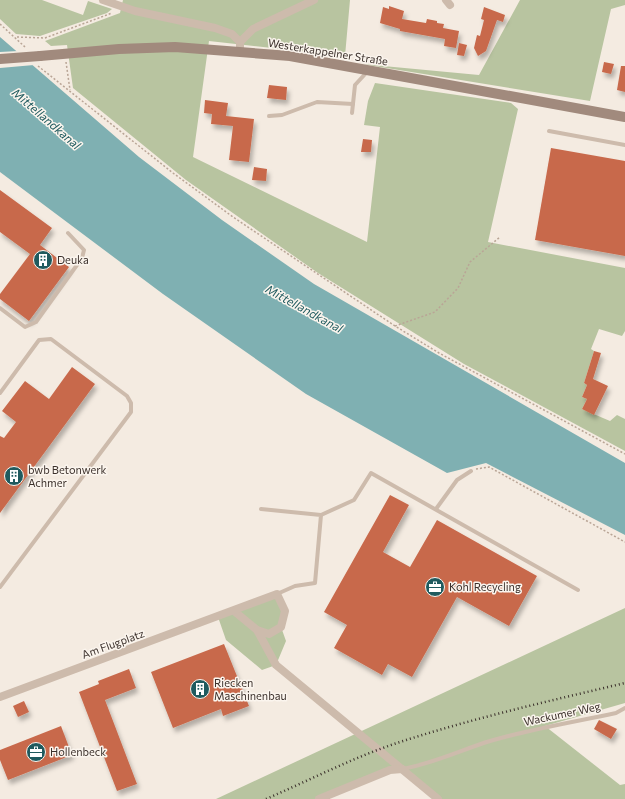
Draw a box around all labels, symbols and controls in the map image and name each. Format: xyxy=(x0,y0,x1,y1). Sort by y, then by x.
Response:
street label: Westerkappelner Straße xyxy=(267,36,389,67)
water label: Mittellandkanal xyxy=(10,85,84,152)
building icon: Deuka xyxy=(32,249,54,271)
place label: Deuka xyxy=(57,253,89,266)
water label: Mittellandkanal xyxy=(264,281,346,335)
place label: bwb Betonwerk Achmer xyxy=(28,463,107,489)
building icon: bwb Betonwerk Achmer xyxy=(3,465,25,487)
office icon: Kohl Recycling xyxy=(424,576,446,598)
place label: Kohl Recycling xyxy=(449,580,521,593)
street label: Am Flugplatz xyxy=(80,626,146,661)
place label: Riecken Maschinenbau xyxy=(214,676,287,702)
building icon: Riecken Maschinenbau xyxy=(189,678,211,700)
street label: Wackumer Weg xyxy=(522,699,601,728)
office icon: Hollenbeck xyxy=(25,741,47,763)
place label: Hollenbeck xyxy=(50,745,106,758)

